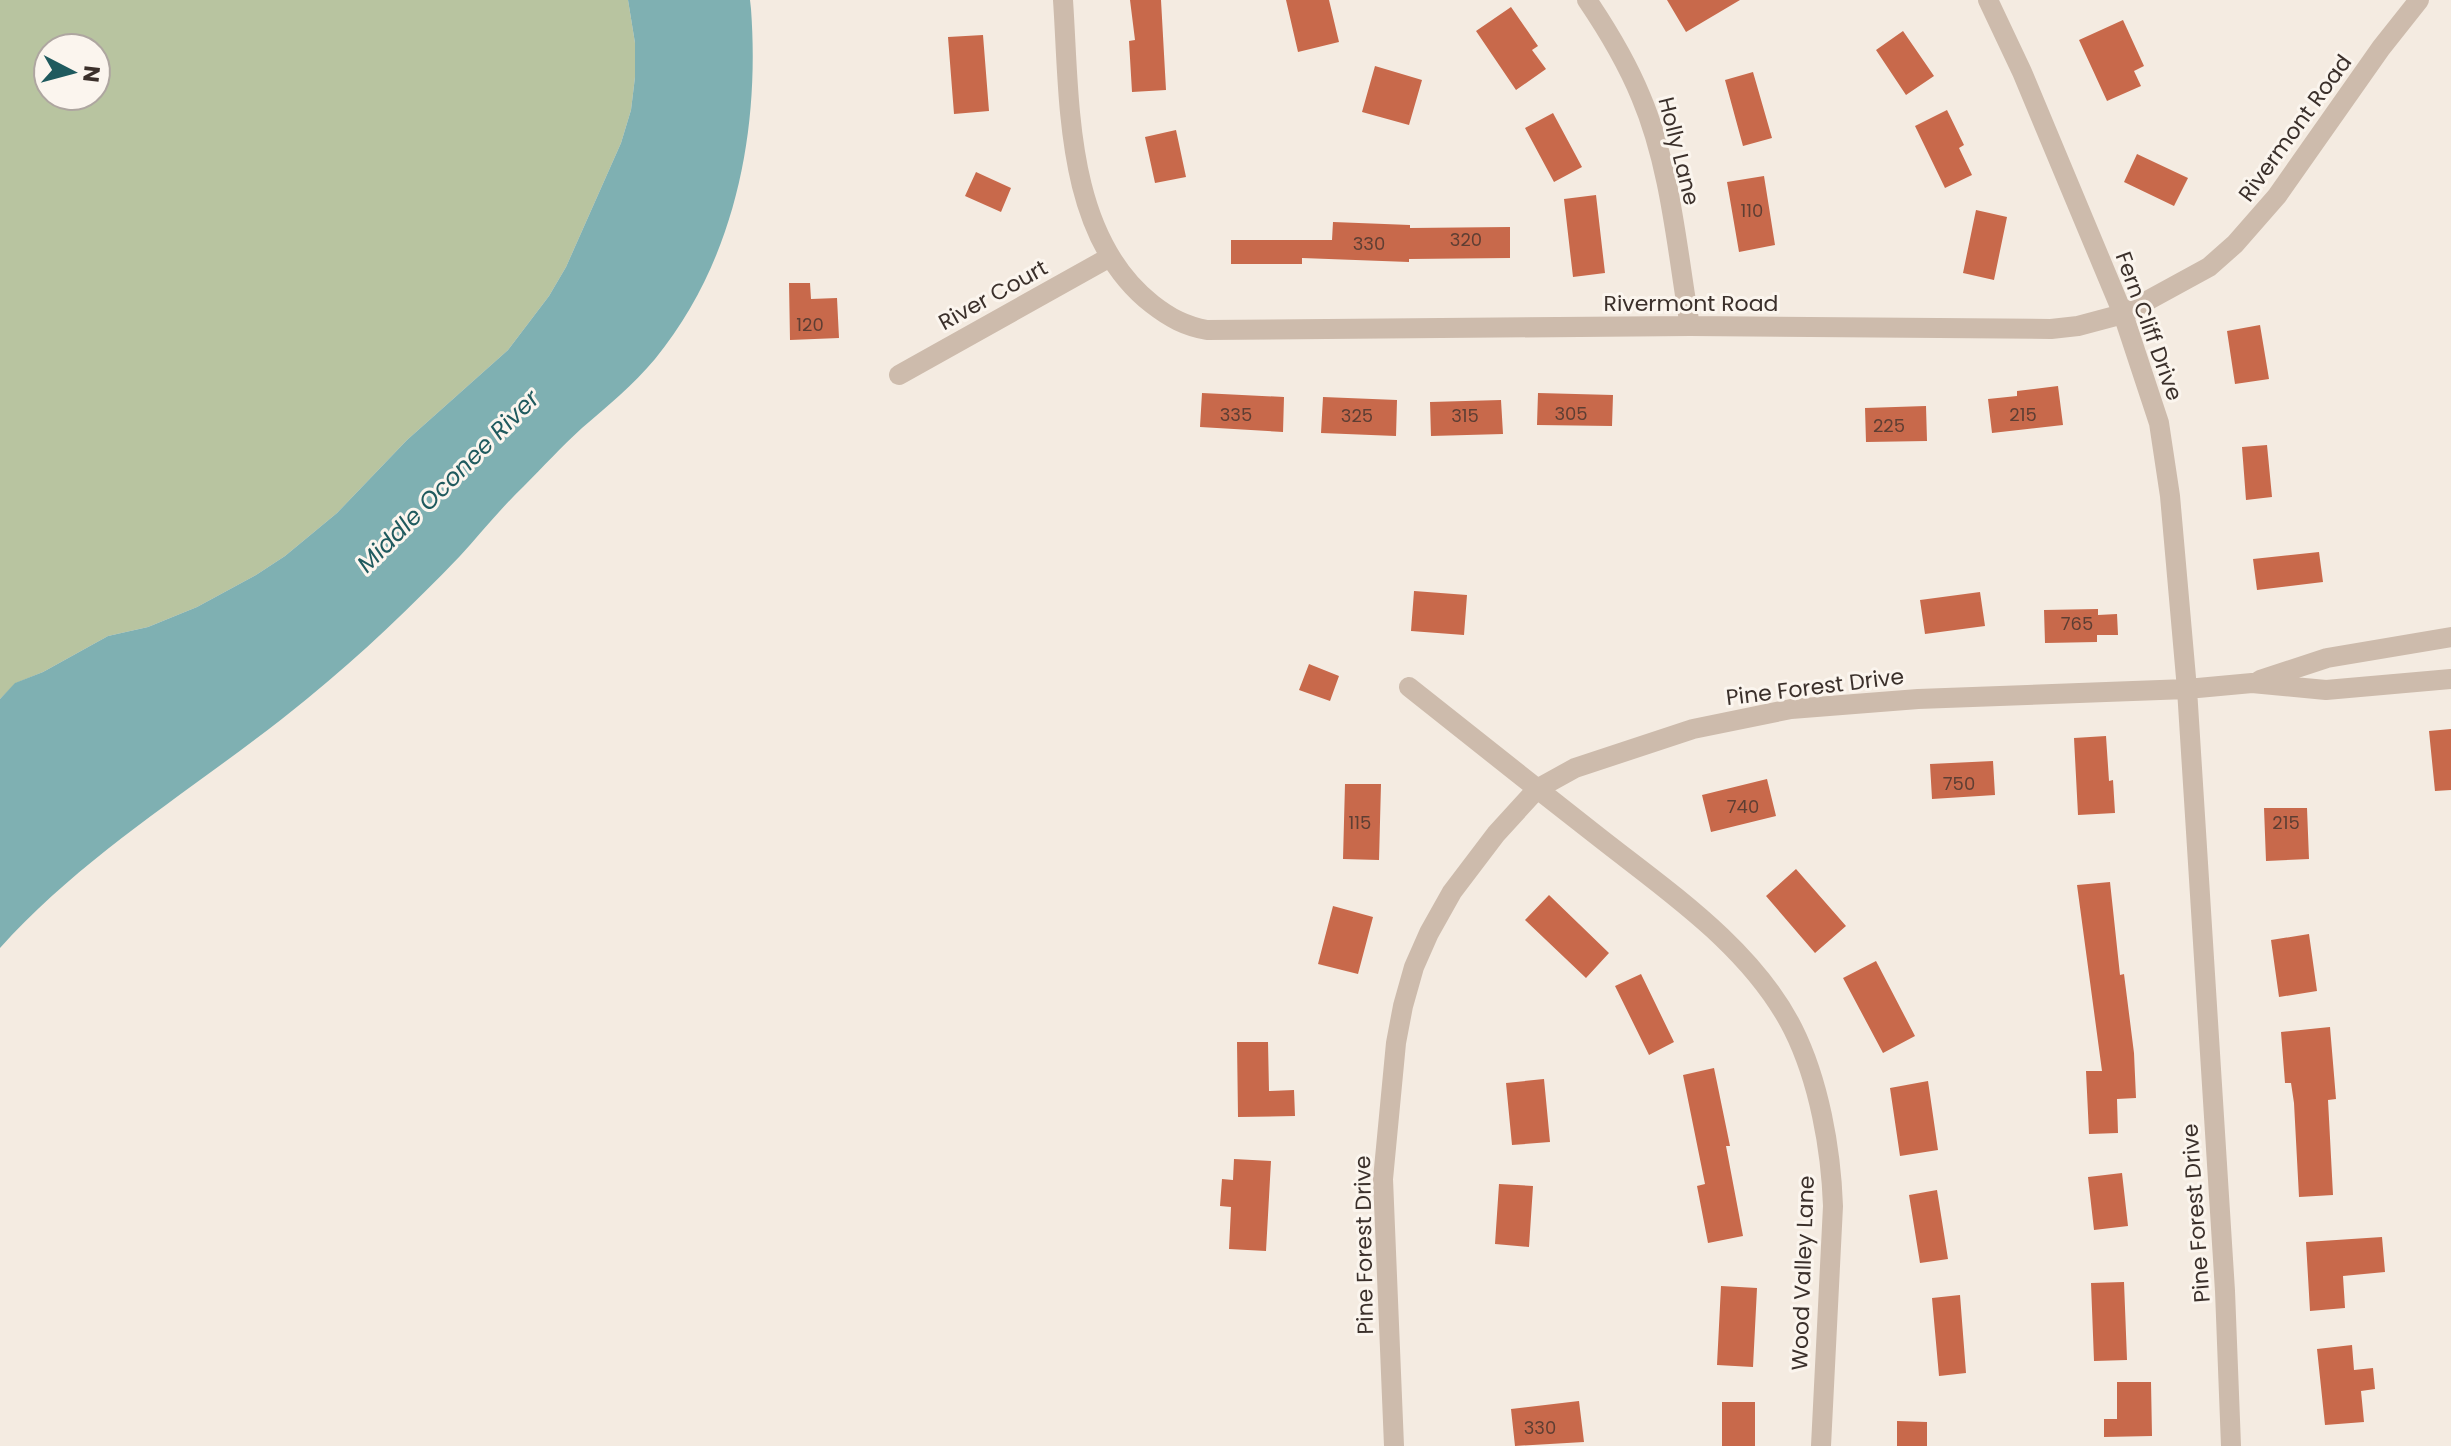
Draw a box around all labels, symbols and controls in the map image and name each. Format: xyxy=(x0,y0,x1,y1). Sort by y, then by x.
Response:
north arrow xyxy=(32,32,112,112)
street label: Rivermont Road xyxy=(2231,48,2359,208)
text: N xyxy=(75,64,108,84)
street label: Holly Lane xyxy=(1651,94,1707,208)
house number: 110 xyxy=(1741,198,1763,223)
house number: 320 xyxy=(1450,227,1482,252)
house number: 330 xyxy=(1353,231,1385,256)
street label: Fern Cliff Drive xyxy=(2108,247,2190,405)
street label: River Court xyxy=(933,252,1053,338)
street label: Rivermont Road xyxy=(1604,288,1778,319)
house number: 120 xyxy=(796,312,824,337)
water label: Middle Oconee River xyxy=(349,382,547,580)
house number: 305 xyxy=(1554,401,1588,426)
house number: 335 xyxy=(1220,402,1252,427)
house number: 215 xyxy=(2009,402,2037,427)
house number: 325 xyxy=(1341,403,1373,428)
house number: 315 xyxy=(1451,403,1479,428)
house number: 225 xyxy=(1873,413,1905,438)
house number: 765 xyxy=(2061,611,2093,636)
street label: Pine Forest Drive xyxy=(1724,661,1906,713)
house number: 750 xyxy=(1943,771,1975,796)
house number: 740 xyxy=(1727,794,1759,819)
house number: 115 xyxy=(1349,810,1371,835)
house number: 215 xyxy=(2272,810,2300,835)
street label: Pine Forest Drive xyxy=(2174,1122,2218,1304)
street label: Pine Forest Drive xyxy=(1347,1155,1381,1335)
street label: Wood Valley Lane xyxy=(1784,1175,1822,1371)
house number: 330 xyxy=(1524,1415,1556,1440)

